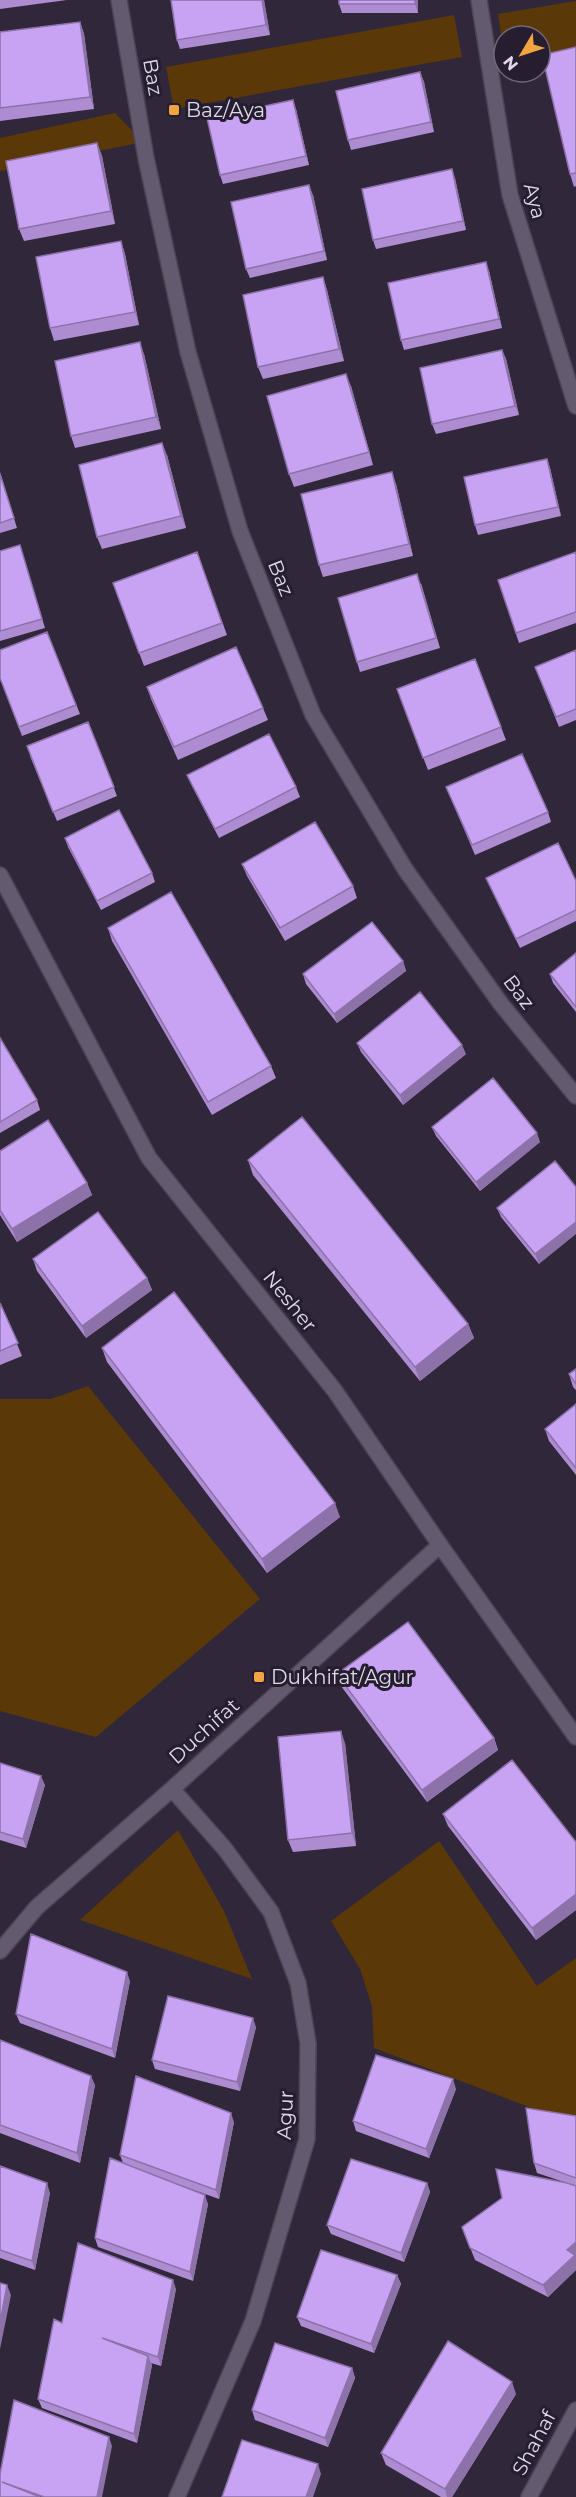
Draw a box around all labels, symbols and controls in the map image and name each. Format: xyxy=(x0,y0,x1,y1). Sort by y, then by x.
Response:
north arrow xyxy=(492,24,552,84)
text: N xyxy=(499,52,522,74)
street label: Baz xyxy=(138,57,168,97)
place label: Baz/Aya xyxy=(186,98,265,122)
marker: Baz/Aya xyxy=(167,103,181,117)
street label: Aya xyxy=(519,180,551,222)
street label: Baz xyxy=(263,556,299,600)
street label: Baz xyxy=(498,970,540,1014)
street label: Nesher xyxy=(258,1266,322,1336)
place label: Dukhifat/Agur xyxy=(271,1665,414,1689)
marker: Dukhifat/Agur xyxy=(252,1670,266,1684)
street label: Duchifat xyxy=(164,1693,244,1769)
street label: Agur xyxy=(272,2090,298,2140)
street label: Shahaf xyxy=(507,2406,562,2479)

